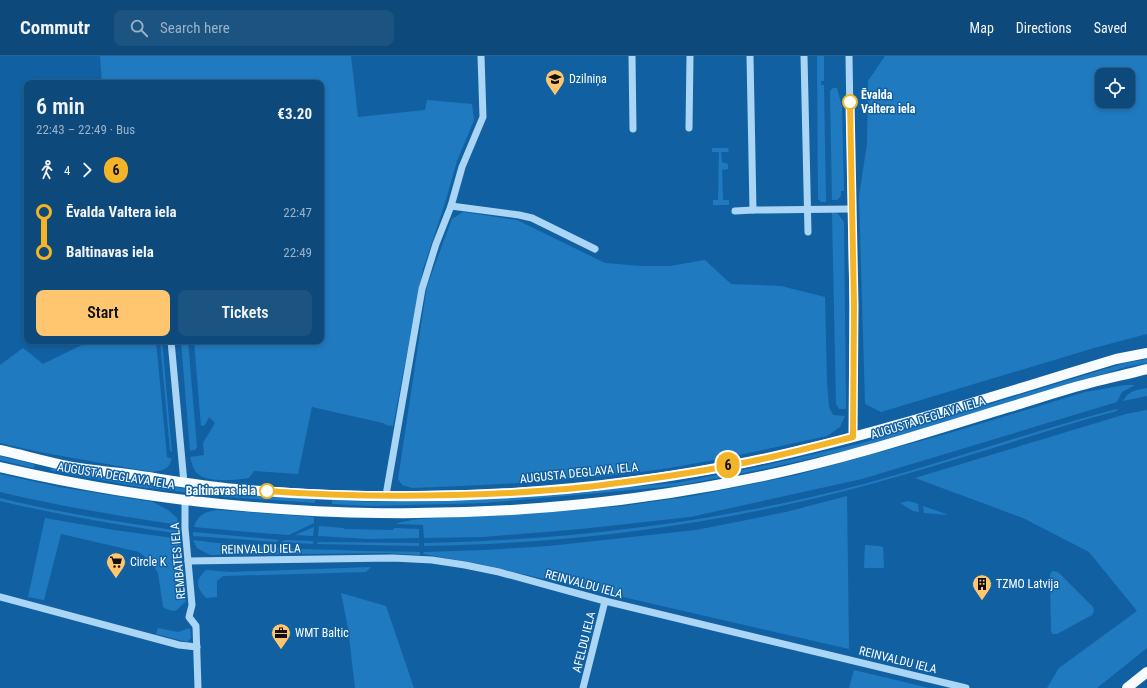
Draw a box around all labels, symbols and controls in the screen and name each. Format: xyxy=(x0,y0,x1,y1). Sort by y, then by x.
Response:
search box xyxy=(114,10,394,46)
text: Commutr xyxy=(20,16,90,39)
icon: search xyxy=(128,17,150,39)
text: Search here xyxy=(160,19,230,37)
text: Map xyxy=(970,20,994,36)
text: Directions xyxy=(1016,20,1072,36)
text: Saved xyxy=(1094,20,1127,36)
school or university icon: Dzilniņa xyxy=(544,68,566,96)
map controls xyxy=(1095,68,1135,108)
button: locate xyxy=(1095,68,1135,108)
place label: Dzilniņa xyxy=(569,72,607,87)
place label: Ēvalda Valtera iela xyxy=(861,88,916,116)
text: 6 min xyxy=(36,94,85,119)
marker: Ēvalda Valtera iela xyxy=(842,94,858,110)
text: €3.20 xyxy=(277,105,312,123)
text: 22:43 – 22:49 · Bus xyxy=(36,122,135,137)
icon: walk xyxy=(36,159,58,181)
icon: forward xyxy=(76,159,98,181)
text: 6 xyxy=(112,162,120,178)
text: 4 xyxy=(64,163,70,178)
text: Ēvalda Valtera iela xyxy=(66,203,177,221)
text: 22:47 xyxy=(283,205,312,220)
text: Baltinavas iela xyxy=(66,243,154,261)
text: 22:49 xyxy=(283,245,312,260)
button: Start xyxy=(36,290,170,336)
button: Tickets xyxy=(178,290,312,336)
street label: AUGUSTA DEGLAVA IELA xyxy=(869,394,987,442)
line badge: 6 xyxy=(715,452,741,478)
text: 6 xyxy=(724,457,732,473)
street label: AUGUSTA DEGLAVA IELA xyxy=(56,460,176,492)
street label: AUGUSTA DEGLAVA IELA xyxy=(519,460,639,486)
marker: Baltinavas iela xyxy=(259,483,275,499)
place label: Baltinavas iela xyxy=(186,484,256,498)
street label: REMBATES IELA xyxy=(168,522,188,600)
street label: REINVALDU IELA xyxy=(221,541,301,557)
supermarket icon: Circle K xyxy=(105,551,127,579)
place label: Circle K xyxy=(130,555,167,569)
street label: REINVALDU IELA xyxy=(544,567,624,601)
building icon: TZMO Latvija xyxy=(971,573,993,601)
place label: TZMO Latvija xyxy=(996,577,1059,591)
street label: AFELDU IELA xyxy=(570,610,598,674)
office icon: WMT Baltic xyxy=(270,622,292,650)
place label: WMT Baltic xyxy=(295,626,349,640)
street label: REINVALDU IELA xyxy=(858,644,938,676)

